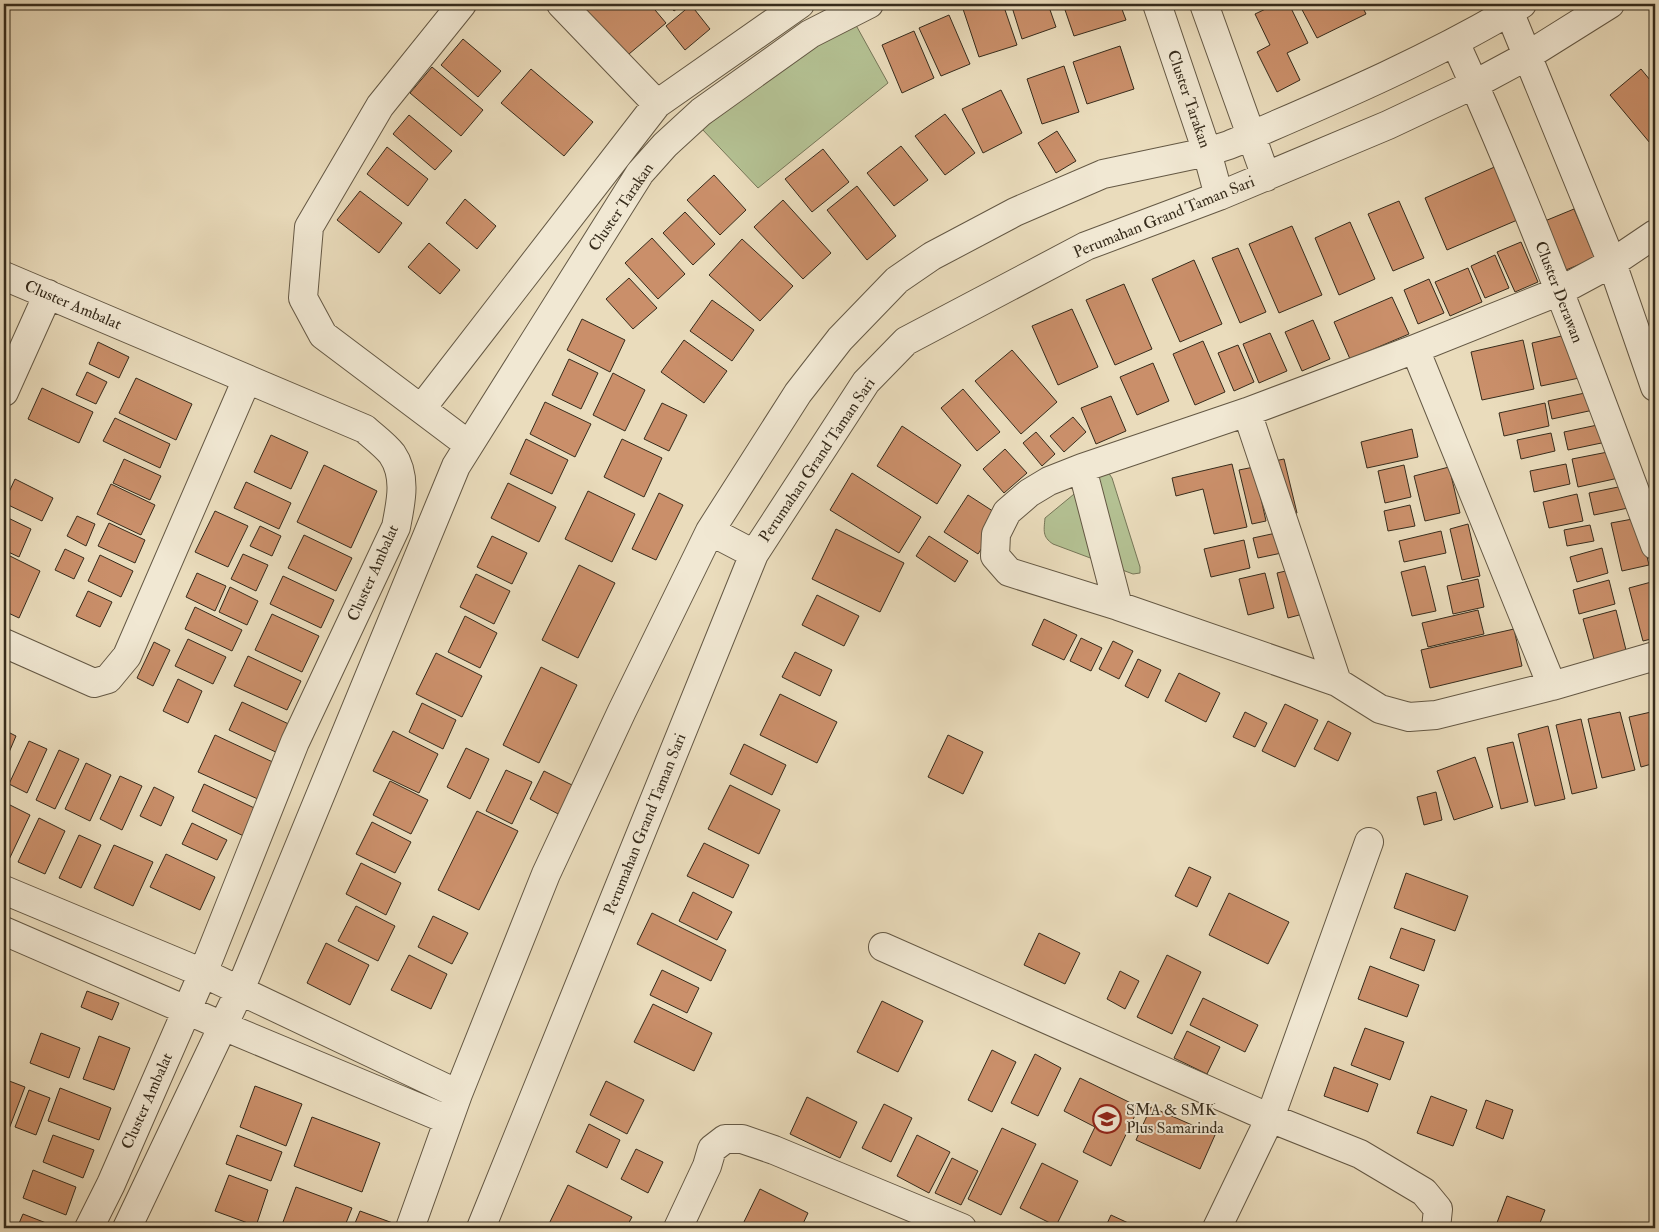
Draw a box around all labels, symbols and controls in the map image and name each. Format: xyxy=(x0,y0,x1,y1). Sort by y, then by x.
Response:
street label: Cluster Tarakan xyxy=(1163,47,1215,151)
street label: Cluster Tarakan xyxy=(584,159,658,255)
street label: Perumahan Grand Taman Sari xyxy=(1070,171,1258,263)
street label: Cluster Derawan xyxy=(1530,238,1588,346)
street label: Cluster Ambalat xyxy=(21,276,125,334)
street label: Perumahan Grand Taman Sari xyxy=(755,374,879,546)
street label: Cluster Ambalat xyxy=(343,522,403,624)
street label: Perumahan Grand Taman Sari xyxy=(599,730,691,918)
street label: Cluster Ambalat xyxy=(117,1050,177,1152)
place label: SMA & SMK Plus Samarinda xyxy=(1126,1100,1224,1138)
school or university icon: SMA & SMK Plus Samarinda xyxy=(1092,1104,1122,1134)

